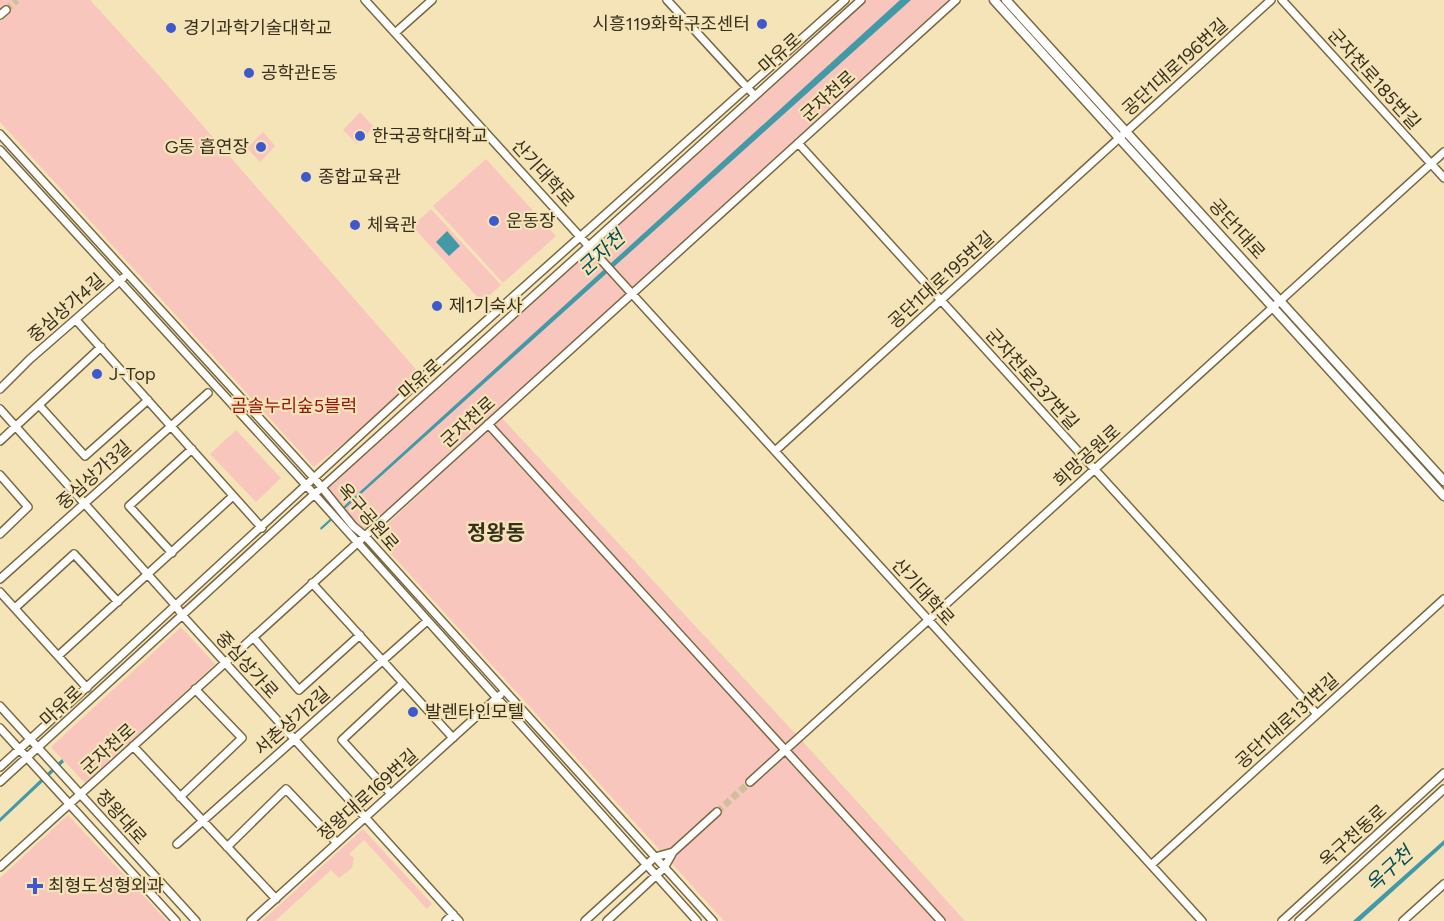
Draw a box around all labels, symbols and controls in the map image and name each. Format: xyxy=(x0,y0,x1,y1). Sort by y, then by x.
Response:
place label: 시흥119화학구조센터 xyxy=(592,13,750,35)
street label: 공단1대로196번길 xyxy=(1118,14,1232,120)
place label: 경기과학기술대학교 xyxy=(183,17,332,39)
marker: 시흥119화학구조센터 xyxy=(755,17,769,31)
marker: 경기과학기술대학교 xyxy=(164,21,178,35)
street label: 군자천로185번길 xyxy=(1323,24,1425,134)
street label: 마유로 xyxy=(754,28,806,78)
place label: 공학관E동 xyxy=(261,62,338,84)
marker: 공학관E동 xyxy=(242,66,256,80)
street label: 군자천로 xyxy=(796,66,860,126)
place label: 한국공학대학교 xyxy=(372,125,488,147)
marker: 한국공학대학교 xyxy=(353,129,367,143)
street label: 산기대학로 xyxy=(507,135,579,211)
place label: G동 흡연장 xyxy=(165,136,249,158)
marker: G동 흡연장 xyxy=(254,140,268,154)
place label: 종합교육관 xyxy=(318,166,401,188)
marker: 종합교육관 xyxy=(299,170,313,184)
street label: 공단1대로 xyxy=(1204,194,1270,264)
place label: 운동장 xyxy=(506,210,556,232)
place label: 체육관 xyxy=(367,214,417,236)
marker: 운동장 xyxy=(487,214,501,228)
marker: 체육관 xyxy=(348,218,362,232)
water label: 군자천 xyxy=(572,224,631,280)
street label: 공단1대로195번길 xyxy=(884,227,998,333)
street label: 중심상가4길 xyxy=(23,269,109,347)
place label: 제1기숙사 xyxy=(449,295,523,317)
marker: 제1기숙사 xyxy=(430,299,444,313)
street label: 군자천로237번길 xyxy=(981,324,1083,434)
street label: 마유로 xyxy=(394,354,446,404)
place label: J-Top xyxy=(109,363,156,385)
marker: J-Top xyxy=(90,367,104,381)
street label: 군자천로 xyxy=(436,392,500,452)
park label: 곰솔누리숲5블럭 xyxy=(231,395,357,417)
street label: 희망공원로 xyxy=(1049,420,1125,492)
street label: 중심상가3길 xyxy=(52,436,136,514)
street label: 옥구공원로 xyxy=(333,479,403,555)
district label: 정왕동 xyxy=(467,520,525,545)
street label: 산기대학로 xyxy=(887,554,959,630)
street label: 중심상가로 xyxy=(211,627,283,703)
street label: 공단1대로131번길 xyxy=(1231,669,1343,773)
street label: 마유로 xyxy=(35,681,87,731)
street label: 서촌상가2길 xyxy=(250,682,334,760)
place label: 발렌타인모텔 xyxy=(425,701,524,723)
marker: 발렌타인모텔 xyxy=(406,705,420,719)
street label: 군자천로 xyxy=(76,719,140,779)
street label: 정왕대로169번길 xyxy=(313,744,423,846)
street label: 정왕대로 xyxy=(91,785,151,849)
street label: 옥구천동로 xyxy=(1315,800,1391,872)
water label: 옥구천 xyxy=(1361,841,1417,897)
place label: 최형도성형외과 xyxy=(48,875,164,897)
marker: 최형도성형외과 xyxy=(26,877,44,895)

